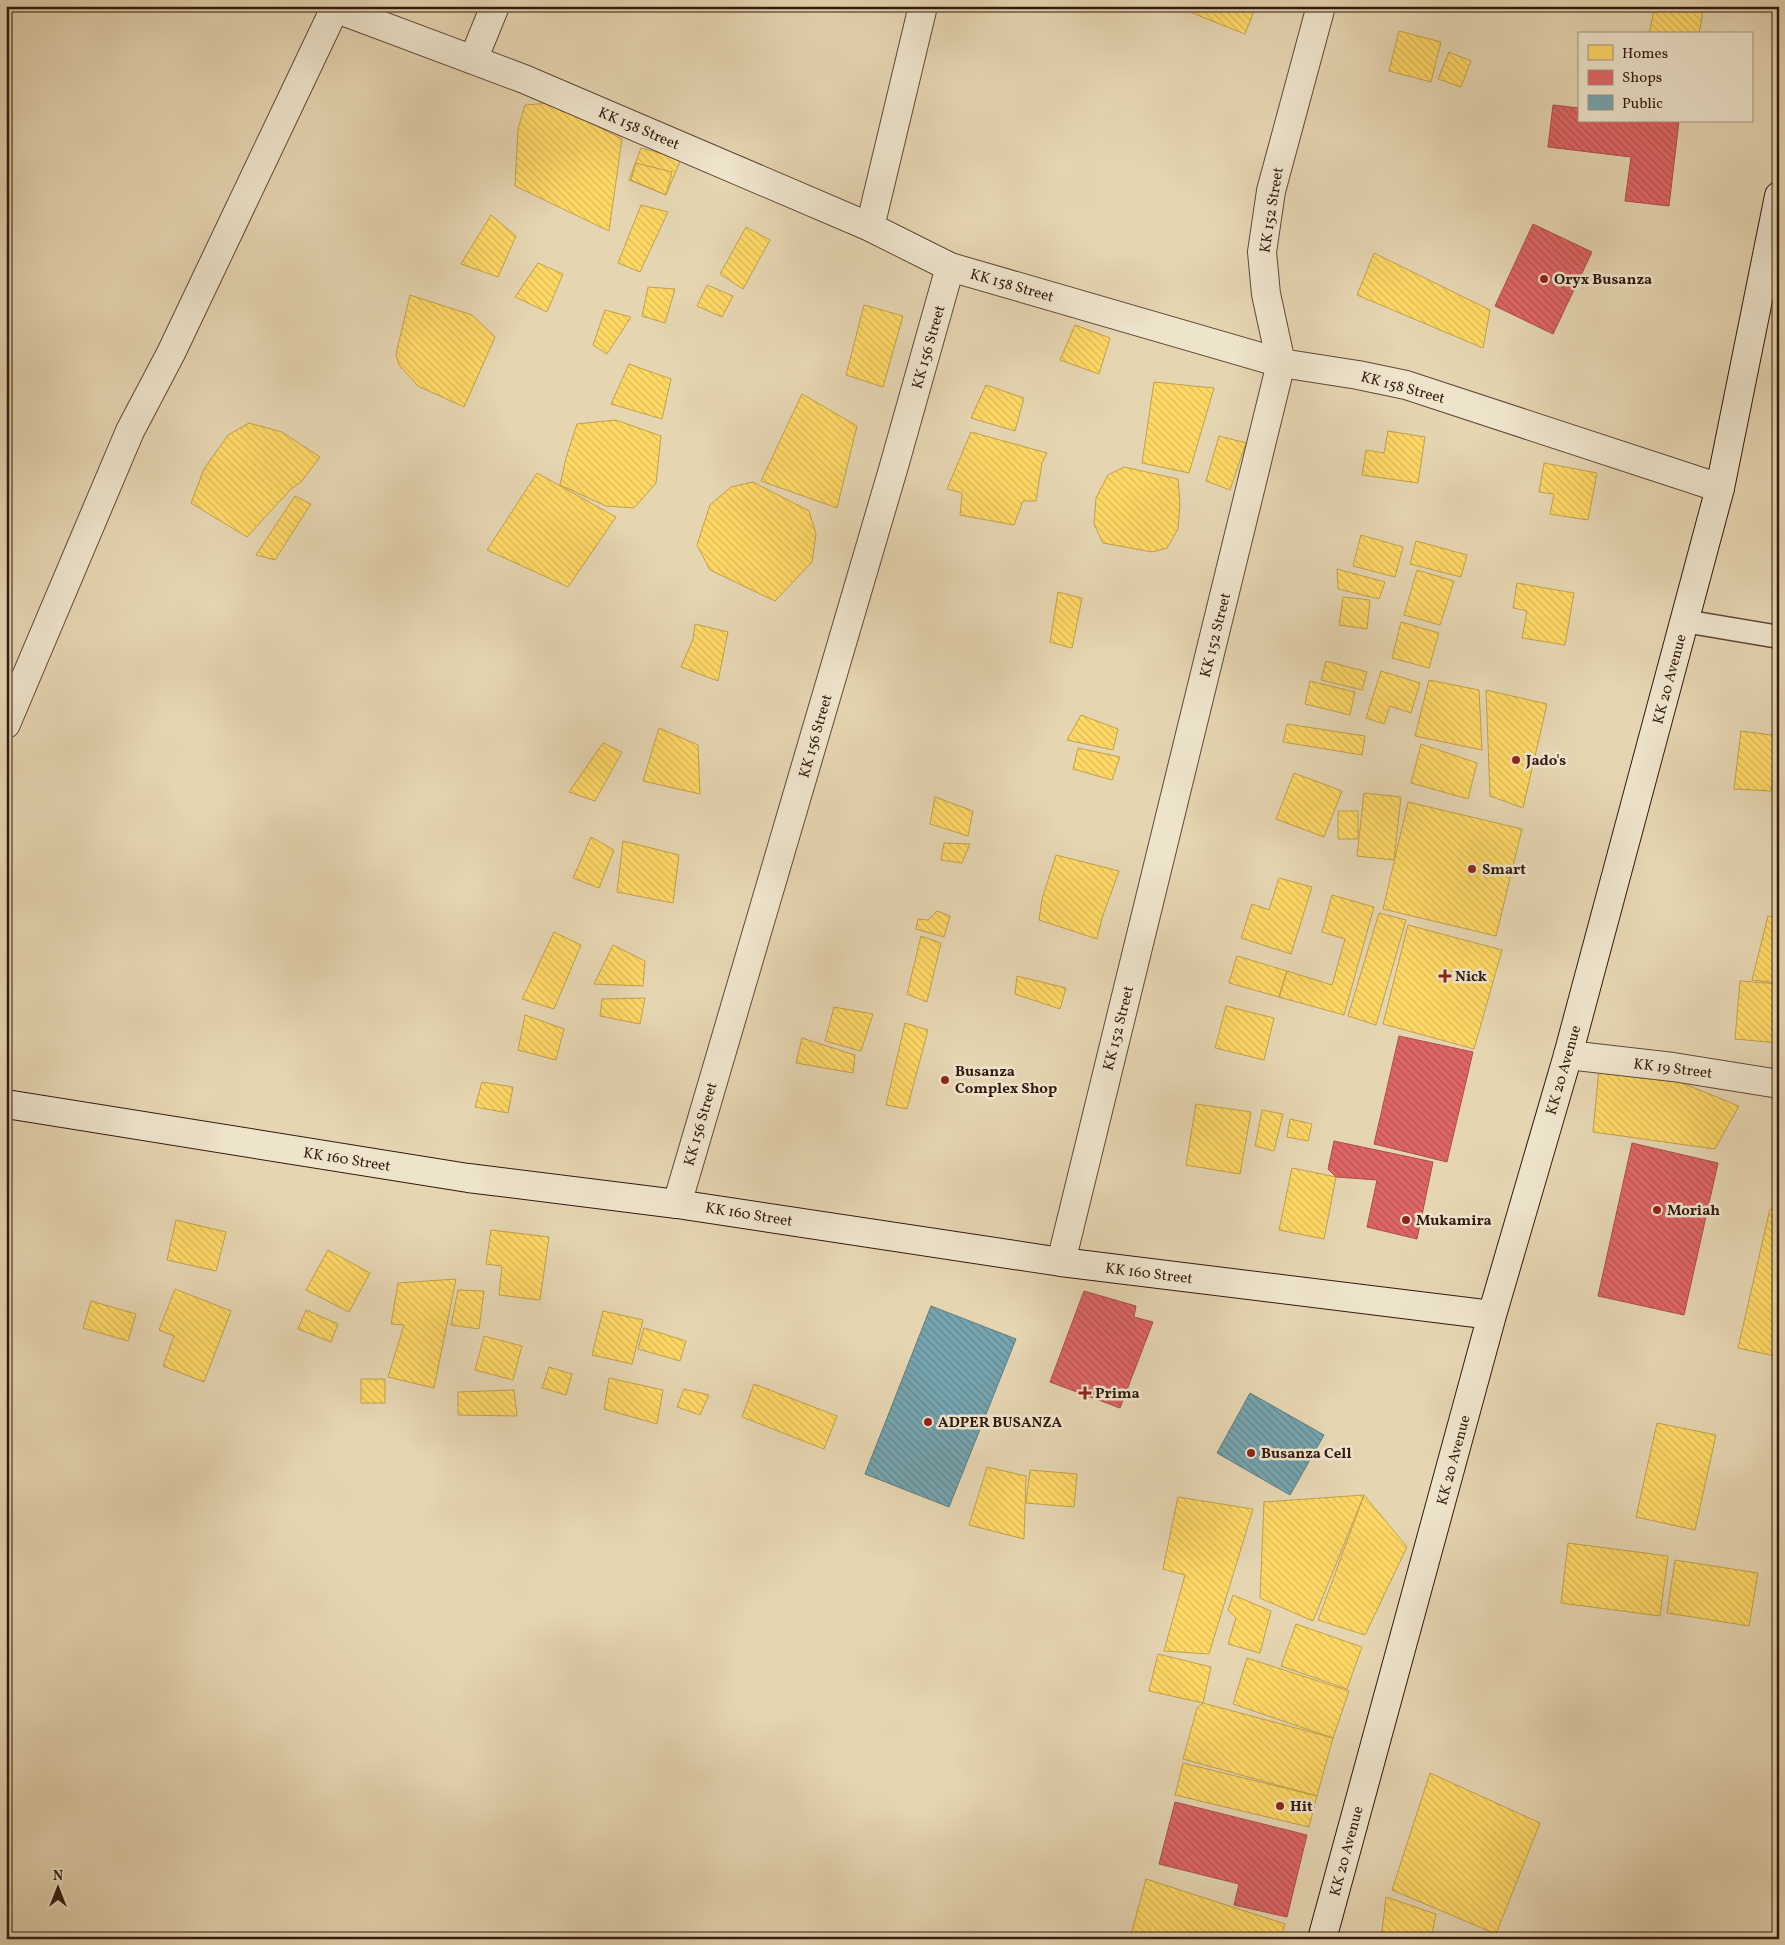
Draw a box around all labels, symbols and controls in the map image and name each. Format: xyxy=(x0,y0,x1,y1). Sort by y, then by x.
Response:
legend xyxy=(1578,32,1752,122)
text: Homes xyxy=(1622,44,1668,65)
text: Shops xyxy=(1622,68,1662,89)
text: Public xyxy=(1622,94,1663,115)
street label: KK 158 Street xyxy=(595,103,682,156)
street label: KK 152 Street xyxy=(1255,166,1290,255)
street label: KK 158 Street xyxy=(967,264,1056,308)
place label: Oryx Busanza xyxy=(1554,270,1652,291)
marker: Oryx Busanza xyxy=(1538,273,1550,285)
street label: KK 156 Street xyxy=(907,303,951,392)
street label: KK 158 Street xyxy=(1358,367,1447,410)
street label: KK 152 Street xyxy=(1196,591,1237,680)
street label: KK 20 Avenue xyxy=(1648,632,1693,727)
street label: KK 156 Street xyxy=(794,692,838,781)
place label: Jado's xyxy=(1525,751,1566,772)
marker: Jado's xyxy=(1510,754,1522,766)
place label: Smart xyxy=(1482,860,1526,881)
marker: Smart xyxy=(1466,863,1478,875)
place label: Nick xyxy=(1455,967,1487,988)
marker: Nick xyxy=(1439,970,1451,982)
street label: KK 152 Street xyxy=(1099,984,1140,1073)
street label: KK 20 Avenue xyxy=(1542,1023,1587,1118)
street label: KK 19 Street xyxy=(1632,1054,1713,1085)
place label: Busanza Complex Shop xyxy=(955,1062,1057,1100)
marker: Busanza Complex Shop xyxy=(939,1074,951,1086)
street label: KK 156 Street xyxy=(679,1080,723,1169)
street label: KK 160 Street xyxy=(302,1143,392,1178)
street label: KK 160 Street xyxy=(704,1198,794,1233)
place label: Moriah xyxy=(1667,1201,1720,1222)
marker: Moriah xyxy=(1651,1204,1663,1216)
place label: Mukamira xyxy=(1416,1211,1492,1232)
marker: Mukamira xyxy=(1400,1214,1412,1226)
street label: KK 160 Street xyxy=(1104,1259,1194,1290)
place label: Prima xyxy=(1095,1384,1140,1405)
marker: Prima xyxy=(1079,1387,1091,1399)
place label: ADPER BUSANZA xyxy=(938,1413,1063,1434)
street label: KK 20 Avenue xyxy=(1432,1413,1477,1508)
marker: ADPER BUSANZA xyxy=(922,1416,934,1428)
place label: Busanza Cell xyxy=(1261,1444,1352,1465)
marker: Busanza Cell xyxy=(1245,1447,1257,1459)
place label: Hit xyxy=(1290,1797,1313,1818)
marker: Hit xyxy=(1274,1800,1286,1812)
street label: KK 20 Avenue xyxy=(1325,1804,1370,1899)
north arrow xyxy=(32,1862,82,1912)
text: N xyxy=(53,1867,63,1886)

